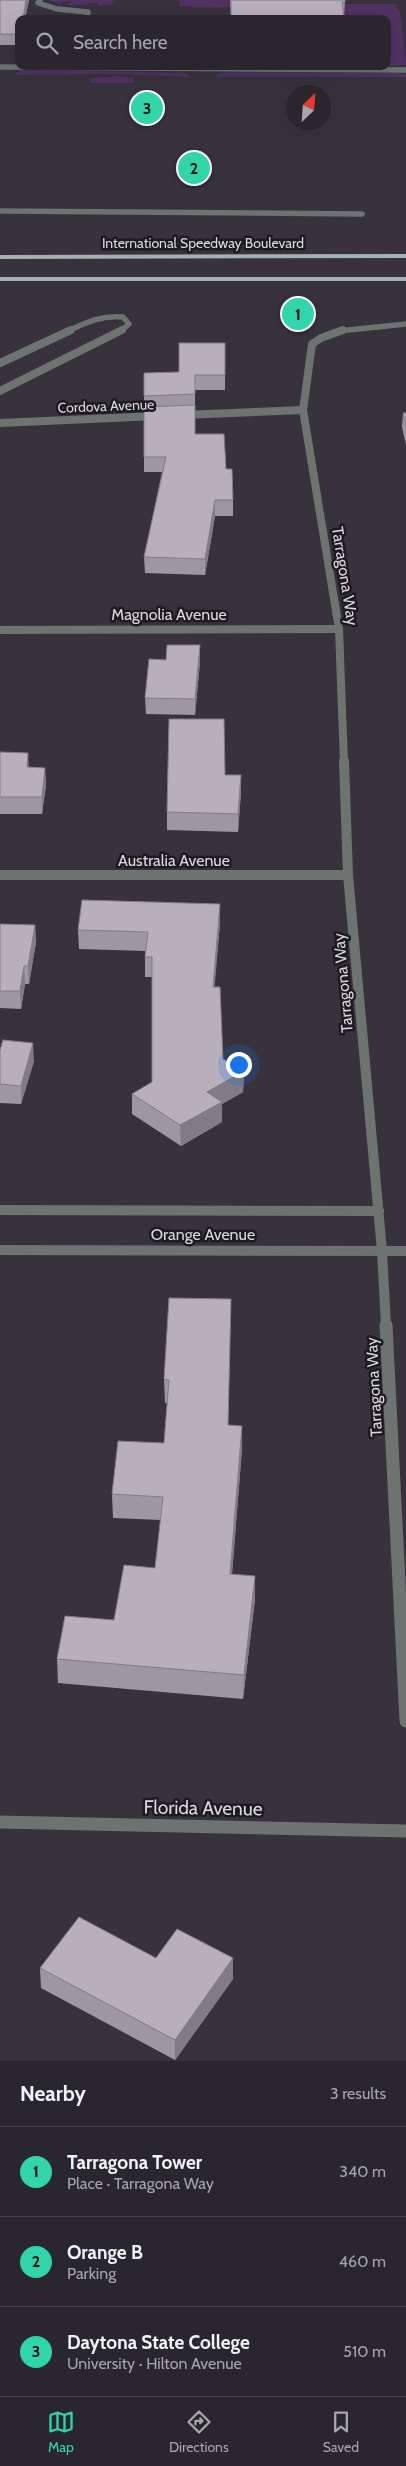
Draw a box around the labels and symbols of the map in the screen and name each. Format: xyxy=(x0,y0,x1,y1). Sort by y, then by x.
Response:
north arrow xyxy=(286,85,331,130)
pin: 3 xyxy=(131,89,163,127)
pin: 2 xyxy=(178,149,210,187)
street label: International Speedway Boulevard xyxy=(102,234,304,252)
pin: 1 xyxy=(282,295,314,333)
street label: Cordova Avenue xyxy=(57,395,155,417)
street label: Tarragona Way xyxy=(328,525,362,627)
street label: Magnolia Avenue xyxy=(111,605,227,624)
street label: Australia Avenue xyxy=(118,851,230,870)
street label: Tarragona Way xyxy=(329,932,357,1034)
your location xyxy=(226,1052,252,1078)
street label: Orange Avenue xyxy=(151,1225,255,1244)
street label: Tarragona Way xyxy=(362,1337,386,1437)
street label: Florida Avenue xyxy=(143,1795,263,1821)

